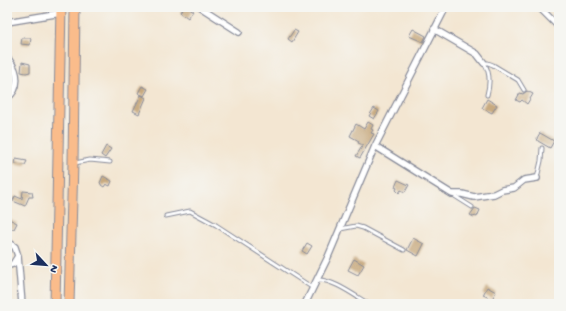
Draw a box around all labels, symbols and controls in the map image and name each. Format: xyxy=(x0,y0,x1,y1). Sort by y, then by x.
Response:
north arrow xyxy=(26,245,66,285)
text: N xyxy=(46,263,60,274)

